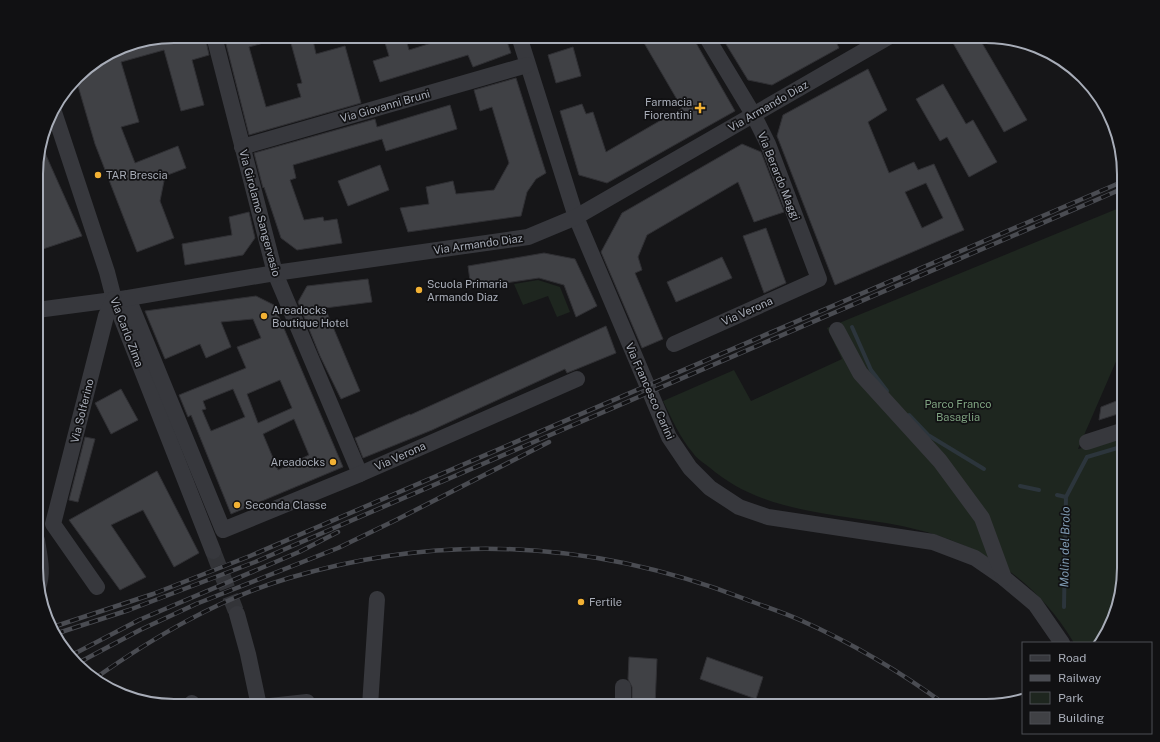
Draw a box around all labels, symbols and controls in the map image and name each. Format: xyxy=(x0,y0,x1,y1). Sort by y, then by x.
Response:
street label: Via Armando Diaz xyxy=(726,78,810,134)
street label: Via Giovanni Bruni xyxy=(339,87,431,125)
place label: Farmacia Fiorentini xyxy=(644,96,692,121)
marker: Farmacia Fiorentini xyxy=(695,103,705,113)
street label: Via Berardo Maggi xyxy=(756,130,802,222)
street label: Via Girolamo Sangervasio xyxy=(237,148,283,278)
place label: TAR Brescia xyxy=(106,169,168,181)
marker: TAR Brescia xyxy=(93,170,103,180)
street label: Via Armando Diaz xyxy=(433,232,523,256)
place label: Scuola Primaria Armando Diaz xyxy=(427,278,508,303)
marker: Scuola Primaria Armando Diaz xyxy=(414,285,424,295)
street label: Via Verona xyxy=(720,294,774,328)
street label: Via Carlo Zima xyxy=(108,295,146,369)
place label: Areadocks Boutique Hotel xyxy=(272,304,349,329)
marker: Areadocks Boutique Hotel xyxy=(259,311,269,321)
street label: Via Francesco Carini xyxy=(623,341,677,441)
street label: Via Solferino xyxy=(68,378,96,444)
park label: Parco Franco Basaglia xyxy=(924,398,992,423)
street label: Via Verona xyxy=(373,439,427,473)
place label: Areadocks xyxy=(270,456,325,468)
marker: Areadocks xyxy=(328,457,338,467)
place label: Seconda Classe xyxy=(245,499,327,511)
marker: Seconda Classe xyxy=(232,500,242,510)
water label: Molin del Brolo xyxy=(1057,506,1073,588)
place label: Fertile xyxy=(589,596,622,608)
marker: Fertile xyxy=(576,597,586,607)
legend xyxy=(1022,642,1152,734)
text: Road xyxy=(1058,651,1086,665)
text: Railway xyxy=(1058,671,1102,685)
text: Park xyxy=(1058,691,1084,705)
text: Building xyxy=(1058,711,1104,725)

